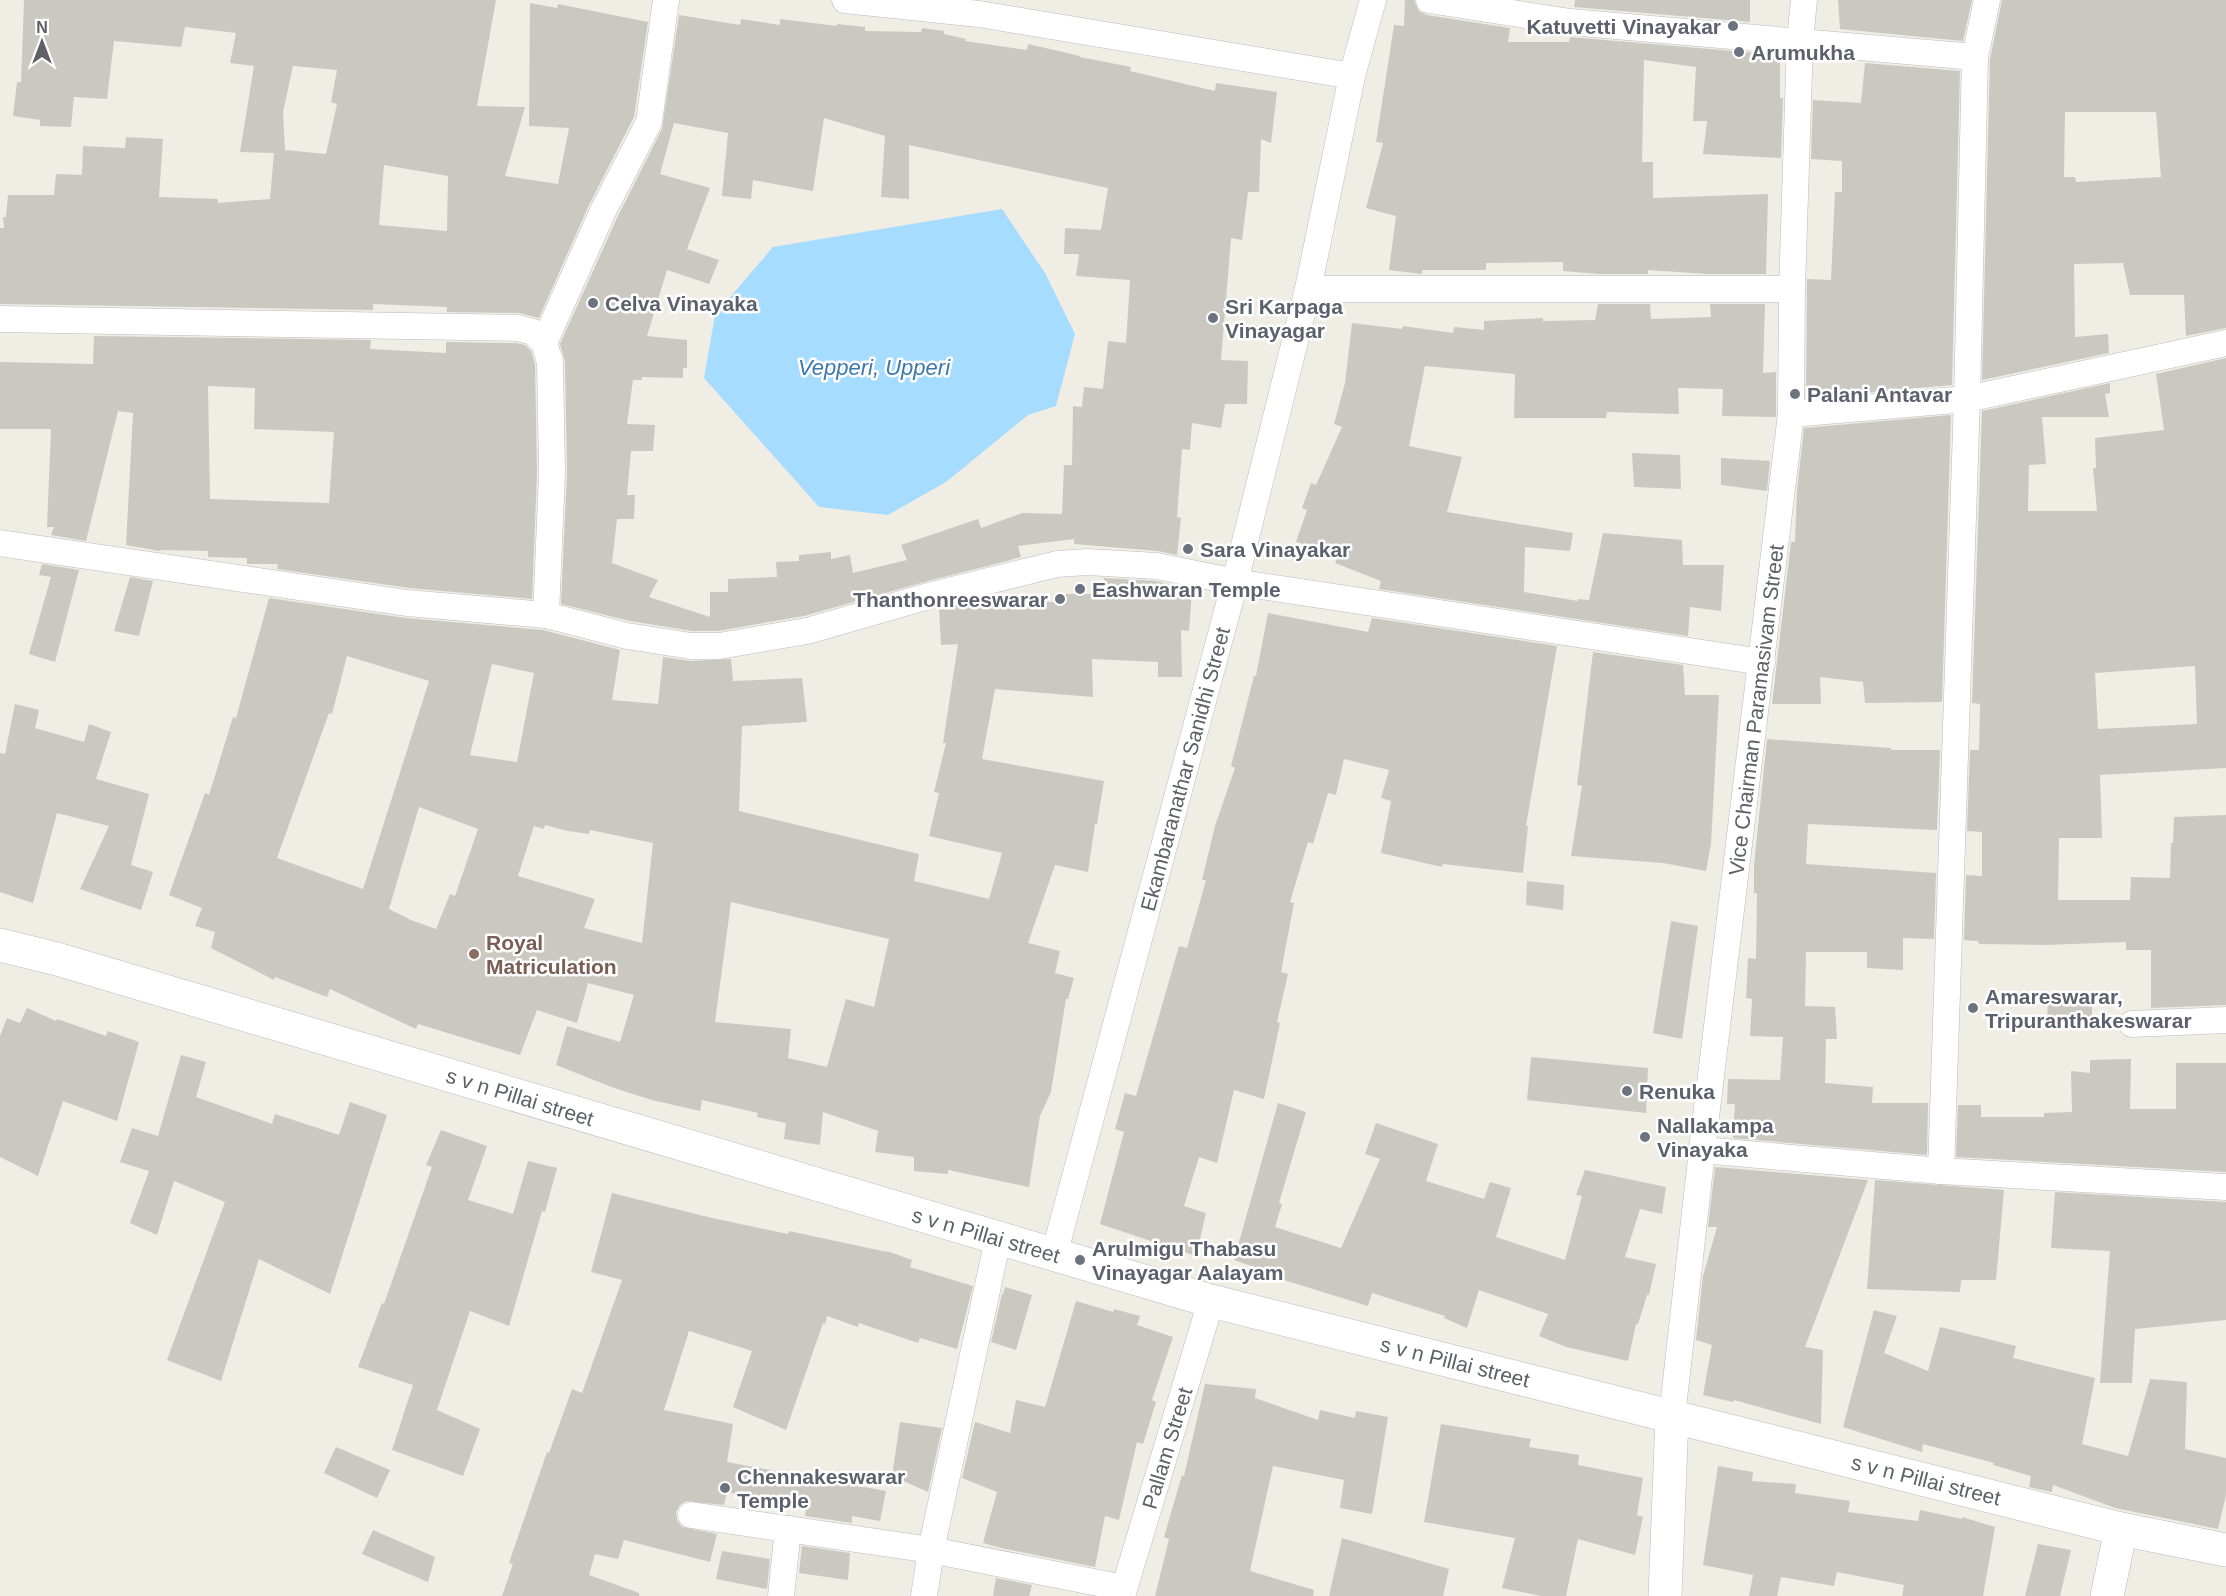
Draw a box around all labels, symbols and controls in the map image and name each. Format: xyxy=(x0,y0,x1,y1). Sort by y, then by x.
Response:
north arrow xyxy=(12,12,72,72)
place label: Katuvetti Vinayakar xyxy=(1526,15,1721,38)
text: N xyxy=(36,19,48,36)
marker: Katuvetti Vinayakar xyxy=(1726,19,1740,33)
place label: Arumukha xyxy=(1751,41,1855,64)
marker: Arumukha xyxy=(1732,45,1746,59)
place label: Celva Vinayaka xyxy=(605,292,758,315)
place label: Sri Karpaga Vinayagar xyxy=(1225,295,1343,342)
marker: Celva Vinayaka xyxy=(586,296,600,310)
marker: Sri Karpaga Vinayagar xyxy=(1206,311,1220,325)
water label: Vepperi, Upperi xyxy=(798,355,951,380)
place label: Palani Antavar xyxy=(1807,383,1952,406)
marker: Palani Antavar xyxy=(1788,387,1802,401)
place label: Sara Vinayakar xyxy=(1200,538,1350,561)
marker: Sara Vinayakar xyxy=(1181,542,1195,556)
street label: Vice Chairman Paramasivam Street xyxy=(1724,543,1788,877)
place label: Eashwaran Temple xyxy=(1092,578,1281,601)
marker: Eashwaran Temple xyxy=(1073,582,1087,596)
place label: Thanthonreeswarar xyxy=(853,588,1048,611)
marker: Thanthonreeswarar xyxy=(1053,592,1067,606)
street label: Ekambaranathar Sanidhi Street xyxy=(1136,624,1234,913)
place label: Royal Matriculation xyxy=(486,931,617,978)
marker: Royal Matriculation xyxy=(467,947,481,961)
place label: Amareswarar, Tripuranthakeswarar xyxy=(1985,985,2192,1032)
marker: Amareswarar, Tripuranthakeswarar xyxy=(1966,1001,1980,1015)
street label: s v n Pillai street xyxy=(444,1064,597,1130)
place label: Renuka xyxy=(1639,1080,1715,1103)
marker: Renuka xyxy=(1620,1084,1634,1098)
place label: Nallakampa Vinayaka xyxy=(1657,1114,1774,1161)
marker: Nallakampa Vinayaka xyxy=(1638,1130,1652,1144)
street label: s v n Pillai street xyxy=(909,1203,1063,1267)
place label: Arulmigu Thabasu Vinayagar Aalayam xyxy=(1092,1237,1283,1284)
marker: Arulmigu Thabasu Vinayagar Aalayam xyxy=(1073,1253,1087,1267)
street label: s v n Pillai street xyxy=(1378,1332,1532,1392)
street label: Pallam Street xyxy=(1138,1384,1196,1512)
street label: s v n Pillai street xyxy=(1849,1450,2003,1510)
place label: Chennakeswarar Temple xyxy=(737,1465,905,1512)
marker: Chennakeswarar Temple xyxy=(718,1481,732,1495)

